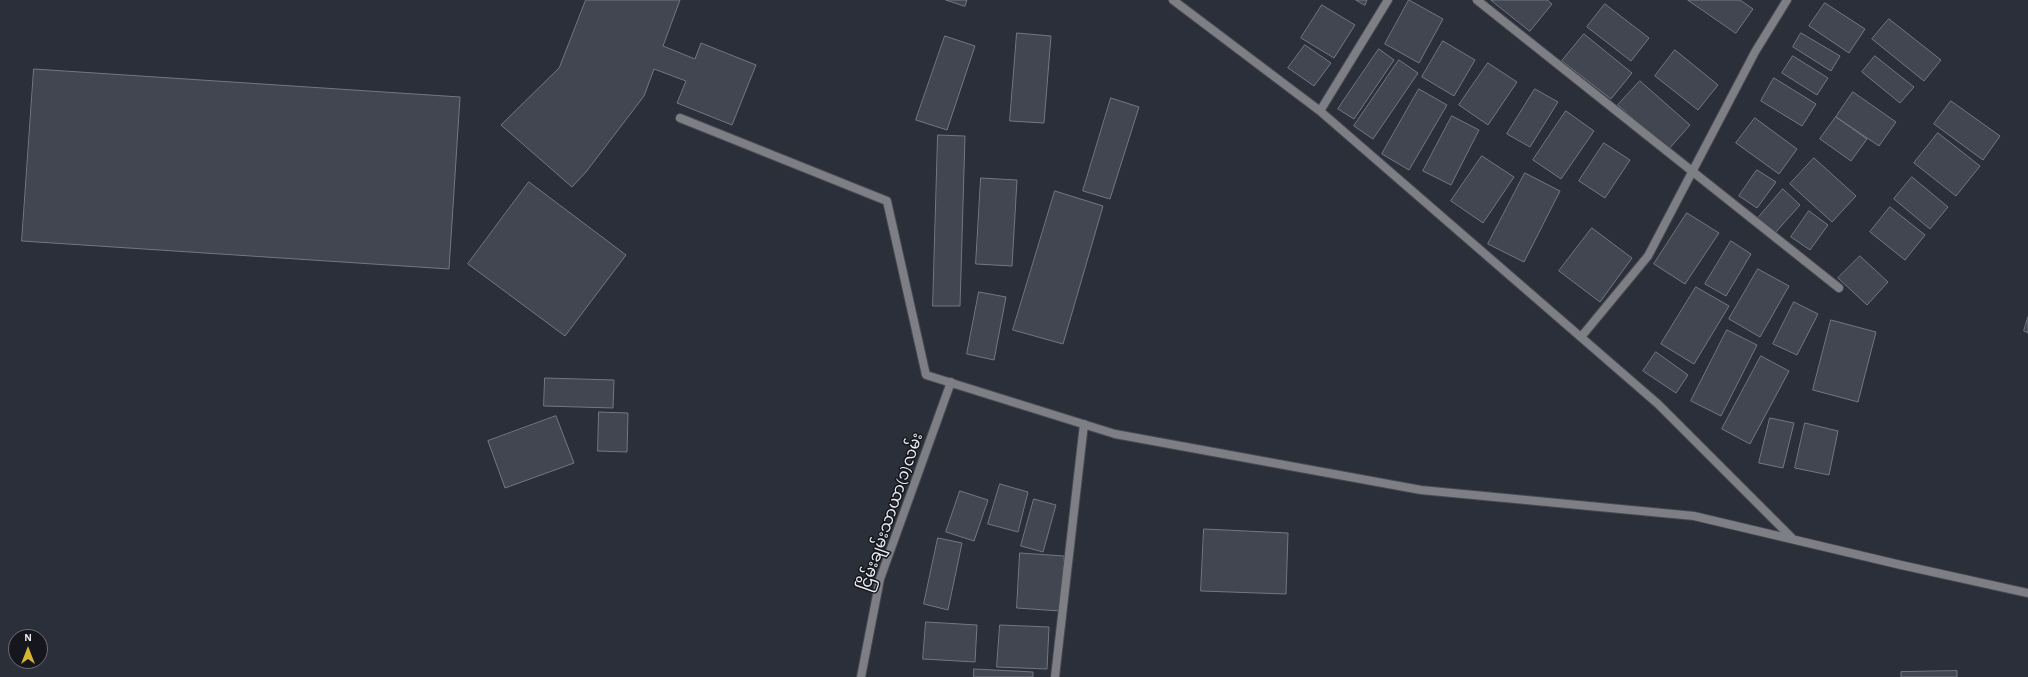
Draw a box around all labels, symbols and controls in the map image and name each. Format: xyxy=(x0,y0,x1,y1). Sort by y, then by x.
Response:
street label: ငြိမ်းချမ်းသာယာ(၁)လမ်း xyxy=(855,430,927,594)
north arrow xyxy=(8,629,48,669)
text: N xyxy=(24,632,32,643)

